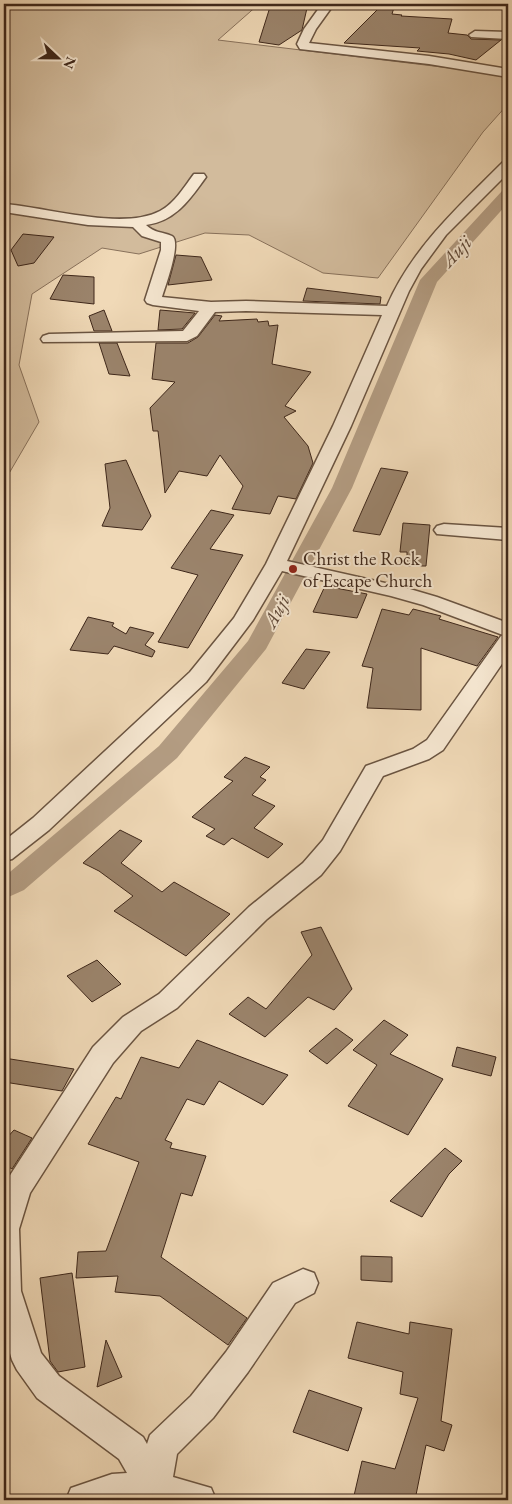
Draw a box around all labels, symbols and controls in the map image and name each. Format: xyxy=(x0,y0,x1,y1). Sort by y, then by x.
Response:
north arrow xyxy=(32,32,82,82)
text: N xyxy=(59,54,81,72)
water label: Auji xyxy=(434,229,478,274)
place label: Christ the Rock of Escape Church xyxy=(303,546,433,593)
marker: Christ the Rock of Escape Church xyxy=(287,563,299,575)
water label: Auji xyxy=(256,589,296,634)

